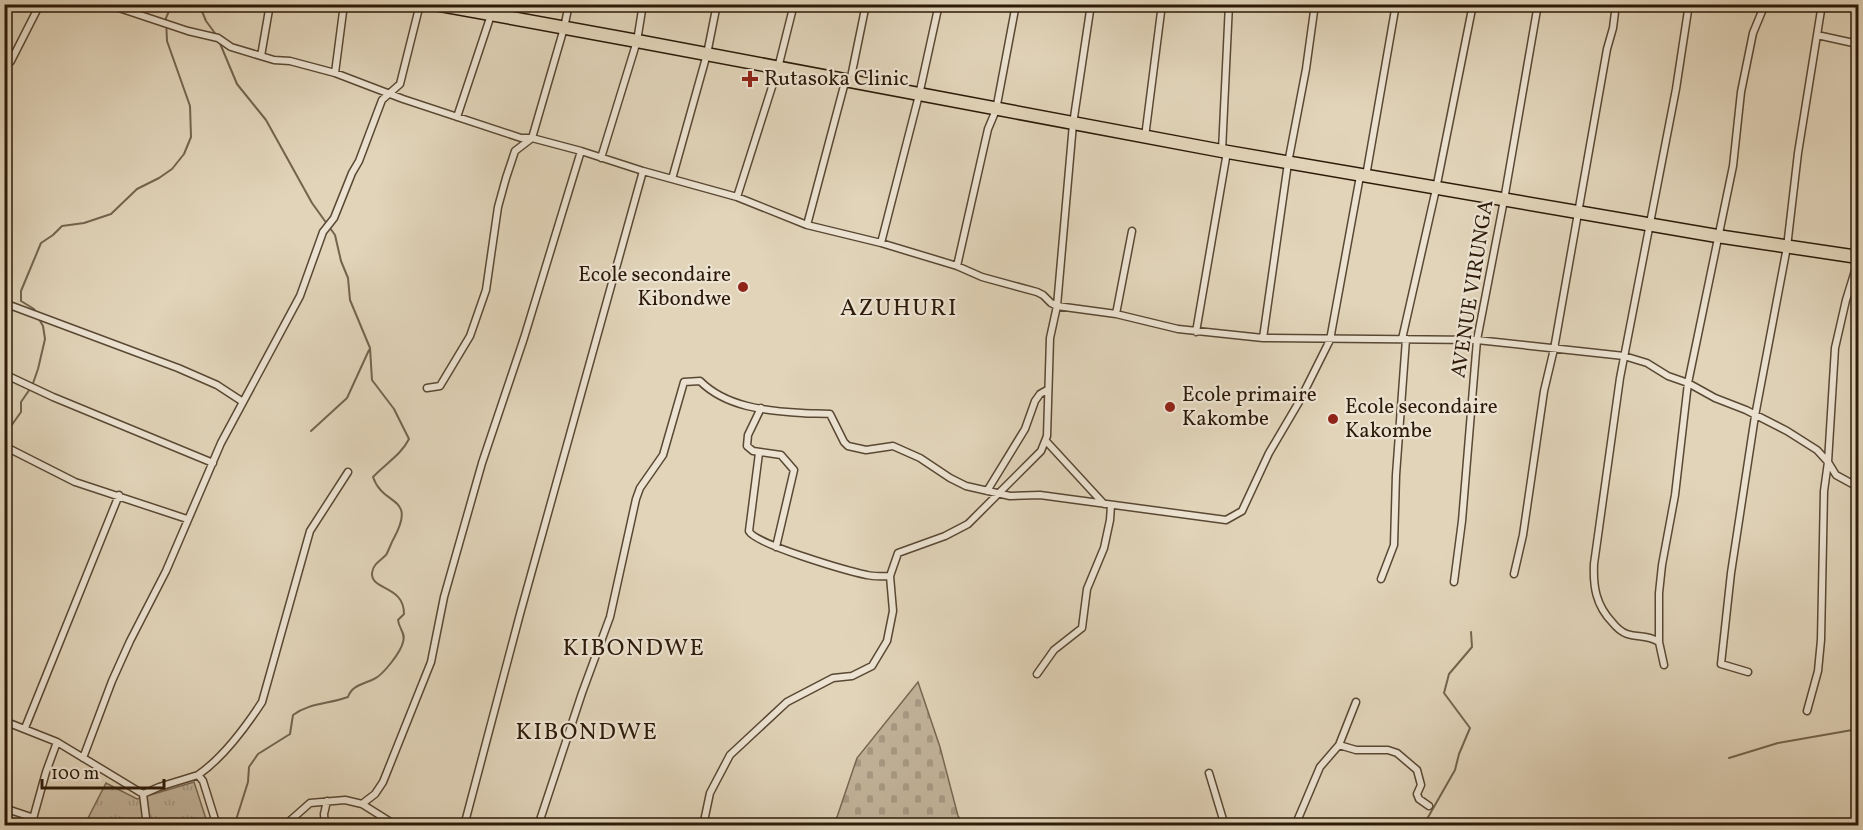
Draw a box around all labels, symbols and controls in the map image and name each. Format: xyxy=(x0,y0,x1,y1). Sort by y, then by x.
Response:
place label: Rutasoka Clinic xyxy=(764,65,909,94)
marker: Rutasoka Clinic xyxy=(741,70,759,88)
street label: AVENUE VIRUNGA xyxy=(1445,198,1501,380)
place label: Ecole secondaire Kibondwe xyxy=(578,261,731,314)
marker: Ecole secondaire Kibondwe xyxy=(736,280,750,294)
district label: AZUHURI xyxy=(840,292,958,326)
place label: Ecole primaire Kakombe xyxy=(1182,381,1317,434)
place label: Ecole secondaire Kakombe xyxy=(1345,393,1498,446)
marker: Ecole primaire Kakombe xyxy=(1163,400,1177,414)
marker: Ecole secondaire Kakombe xyxy=(1326,412,1340,426)
district label: KIBONDWE xyxy=(563,632,705,666)
district label: KIBONDWE xyxy=(516,716,658,750)
scale bar xyxy=(42,752,164,790)
text: 100 m xyxy=(51,762,100,787)

